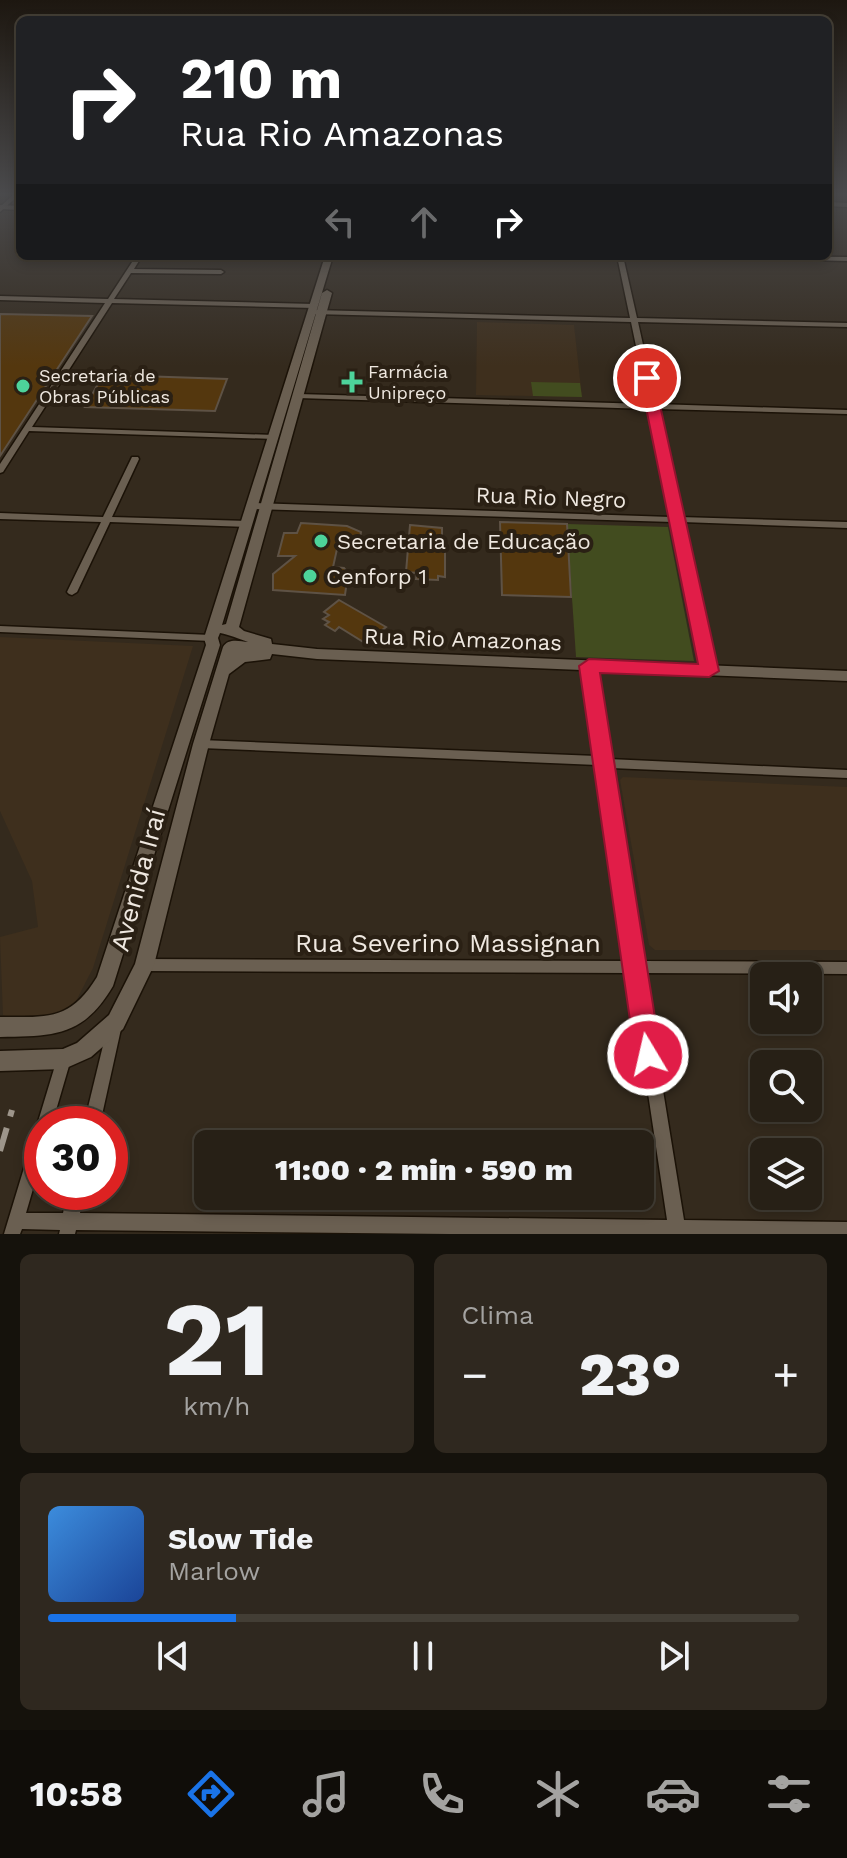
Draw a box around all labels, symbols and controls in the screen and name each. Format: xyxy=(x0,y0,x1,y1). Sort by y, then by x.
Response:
text: 210 m xyxy=(180,46,342,112)
icon: right xyxy=(48,48,152,152)
text: Rua Rio Amazonas xyxy=(180,113,504,155)
icon: left xyxy=(318,200,362,244)
icon: ahead xyxy=(402,200,446,244)
icon: right xyxy=(486,200,530,244)
pin xyxy=(613,344,681,412)
icon: arrive xyxy=(625,356,669,400)
place label: Farmácia Unipreço xyxy=(368,361,448,403)
place label: Secretaria de Obras Públicas xyxy=(39,365,170,407)
marker: Farmácia Unipreço xyxy=(343,373,361,391)
marker: Secretaria de Obras Públicas xyxy=(14,377,32,395)
street label: Rua Rio Negro xyxy=(475,482,627,513)
place label: Secretaria de Educação xyxy=(337,529,591,554)
marker: Secretaria de Educação xyxy=(312,532,330,550)
place label: Cenforp 1 xyxy=(326,564,427,589)
marker: Cenforp 1 xyxy=(301,567,319,585)
street label: Rua Rio Amazonas xyxy=(364,624,562,655)
street label: Avenida Iraí xyxy=(105,805,171,955)
street label: Rua Severino Massignan xyxy=(295,928,601,958)
map controls xyxy=(750,962,822,1210)
button: sound xyxy=(750,962,822,1034)
position arrow xyxy=(606,1013,690,1097)
button: search xyxy=(750,1050,822,1122)
speed limit sign: 30 xyxy=(24,1106,128,1210)
button: layers xyxy=(750,1138,822,1210)
text: 11:00 · 2 min · 590 m xyxy=(275,1152,573,1187)
text: 21 xyxy=(163,1278,270,1400)
text: Clima xyxy=(462,1300,534,1330)
text: 23° xyxy=(579,1339,681,1410)
text: − xyxy=(462,1349,488,1401)
text: + xyxy=(772,1349,799,1401)
text: km/h xyxy=(183,1391,250,1421)
text: Slow Tide xyxy=(168,1521,313,1556)
text: Marlow xyxy=(168,1556,260,1586)
icon: previous xyxy=(151,1634,195,1678)
icon: pause xyxy=(401,1634,445,1678)
icon: next xyxy=(652,1634,696,1678)
icon: directions xyxy=(183,1766,239,1822)
icon: music xyxy=(298,1766,354,1822)
icon: phone xyxy=(414,1766,470,1822)
icon: climate xyxy=(530,1766,586,1822)
icon: car xyxy=(645,1766,701,1822)
icon: filters xyxy=(761,1766,817,1822)
text: 10:58 xyxy=(30,1773,123,1815)

